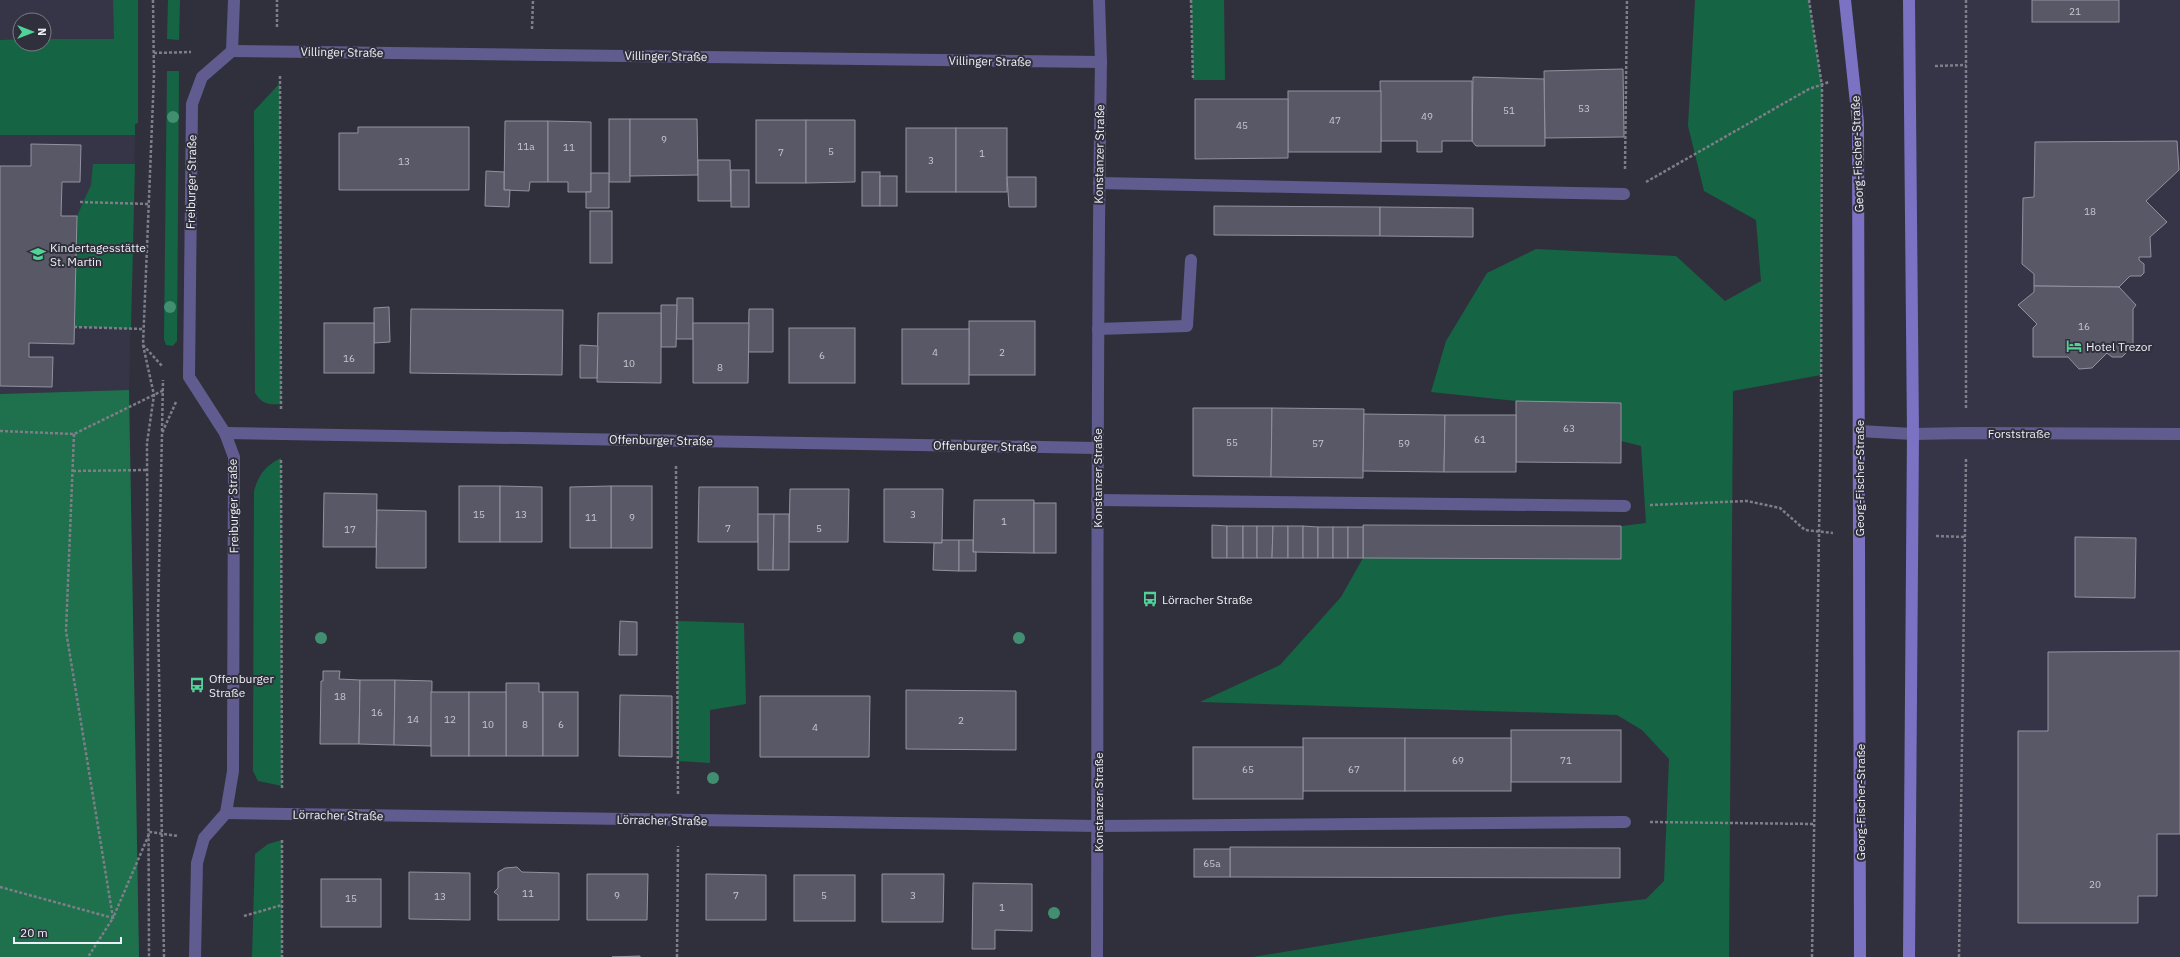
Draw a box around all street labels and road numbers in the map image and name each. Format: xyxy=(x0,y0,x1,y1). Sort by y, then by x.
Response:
street label: Villinger Straße xyxy=(300,44,384,60)
street label: Villinger Straße xyxy=(624,48,708,64)
street label: Villinger Straße xyxy=(948,53,1032,69)
street label: Georg-Fischer-Straße xyxy=(1847,95,1867,213)
street label: Konstanzer Straße xyxy=(1091,104,1107,204)
street label: Freiburger Straße xyxy=(183,134,199,229)
street label: Georg-Fischer-Straße xyxy=(1852,419,1867,536)
street label: Forststraße xyxy=(1988,426,2051,441)
street label: Konstanzer Straße xyxy=(1090,428,1105,528)
street label: Offenburger Straße xyxy=(609,432,713,448)
street label: Offenburger Straße xyxy=(933,438,1037,454)
street label: Freiburger Straße xyxy=(225,458,241,553)
street label: Georg-Fischer-Straße xyxy=(1853,743,1868,860)
street label: Konstanzer Straße xyxy=(1091,752,1106,852)
street label: Lörracher Straße xyxy=(293,807,384,823)
street label: Lörracher Straße xyxy=(617,812,708,828)

